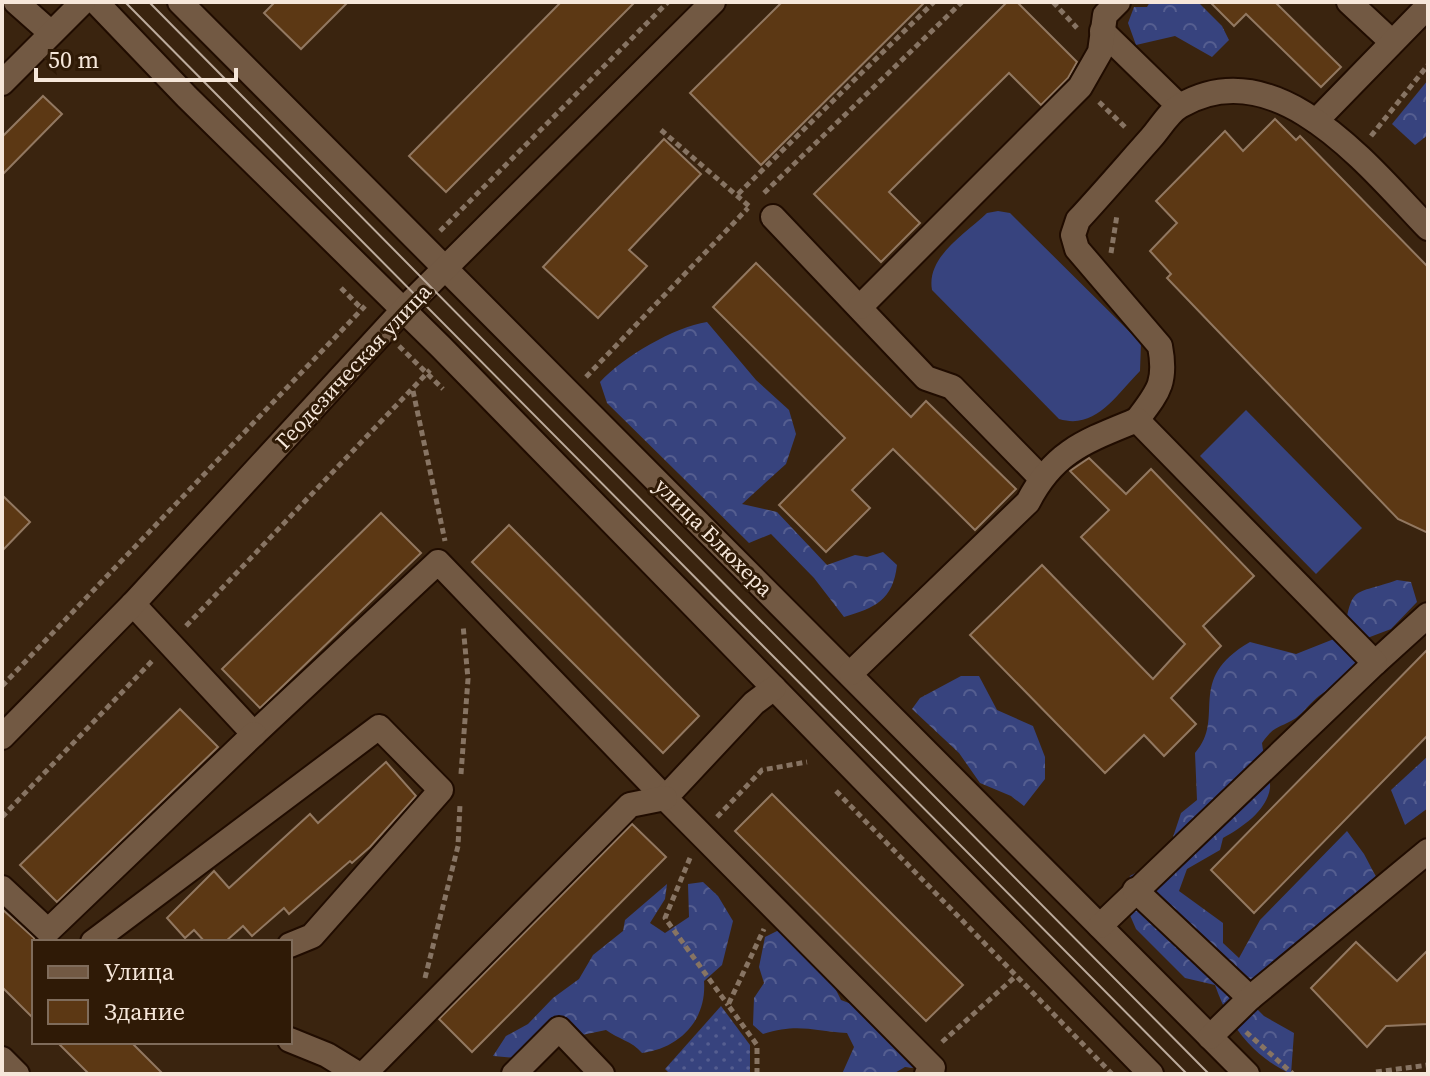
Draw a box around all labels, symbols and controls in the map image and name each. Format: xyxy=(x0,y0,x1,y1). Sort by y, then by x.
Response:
scale bar xyxy=(36,32,236,82)
text: 50 m xyxy=(48,43,99,76)
street label: Геодезическая улица xyxy=(268,276,438,455)
street label: улица Блюхера xyxy=(648,471,780,603)
legend xyxy=(32,940,292,1044)
text: Улица xyxy=(104,955,175,988)
text: Здание xyxy=(104,995,185,1028)

